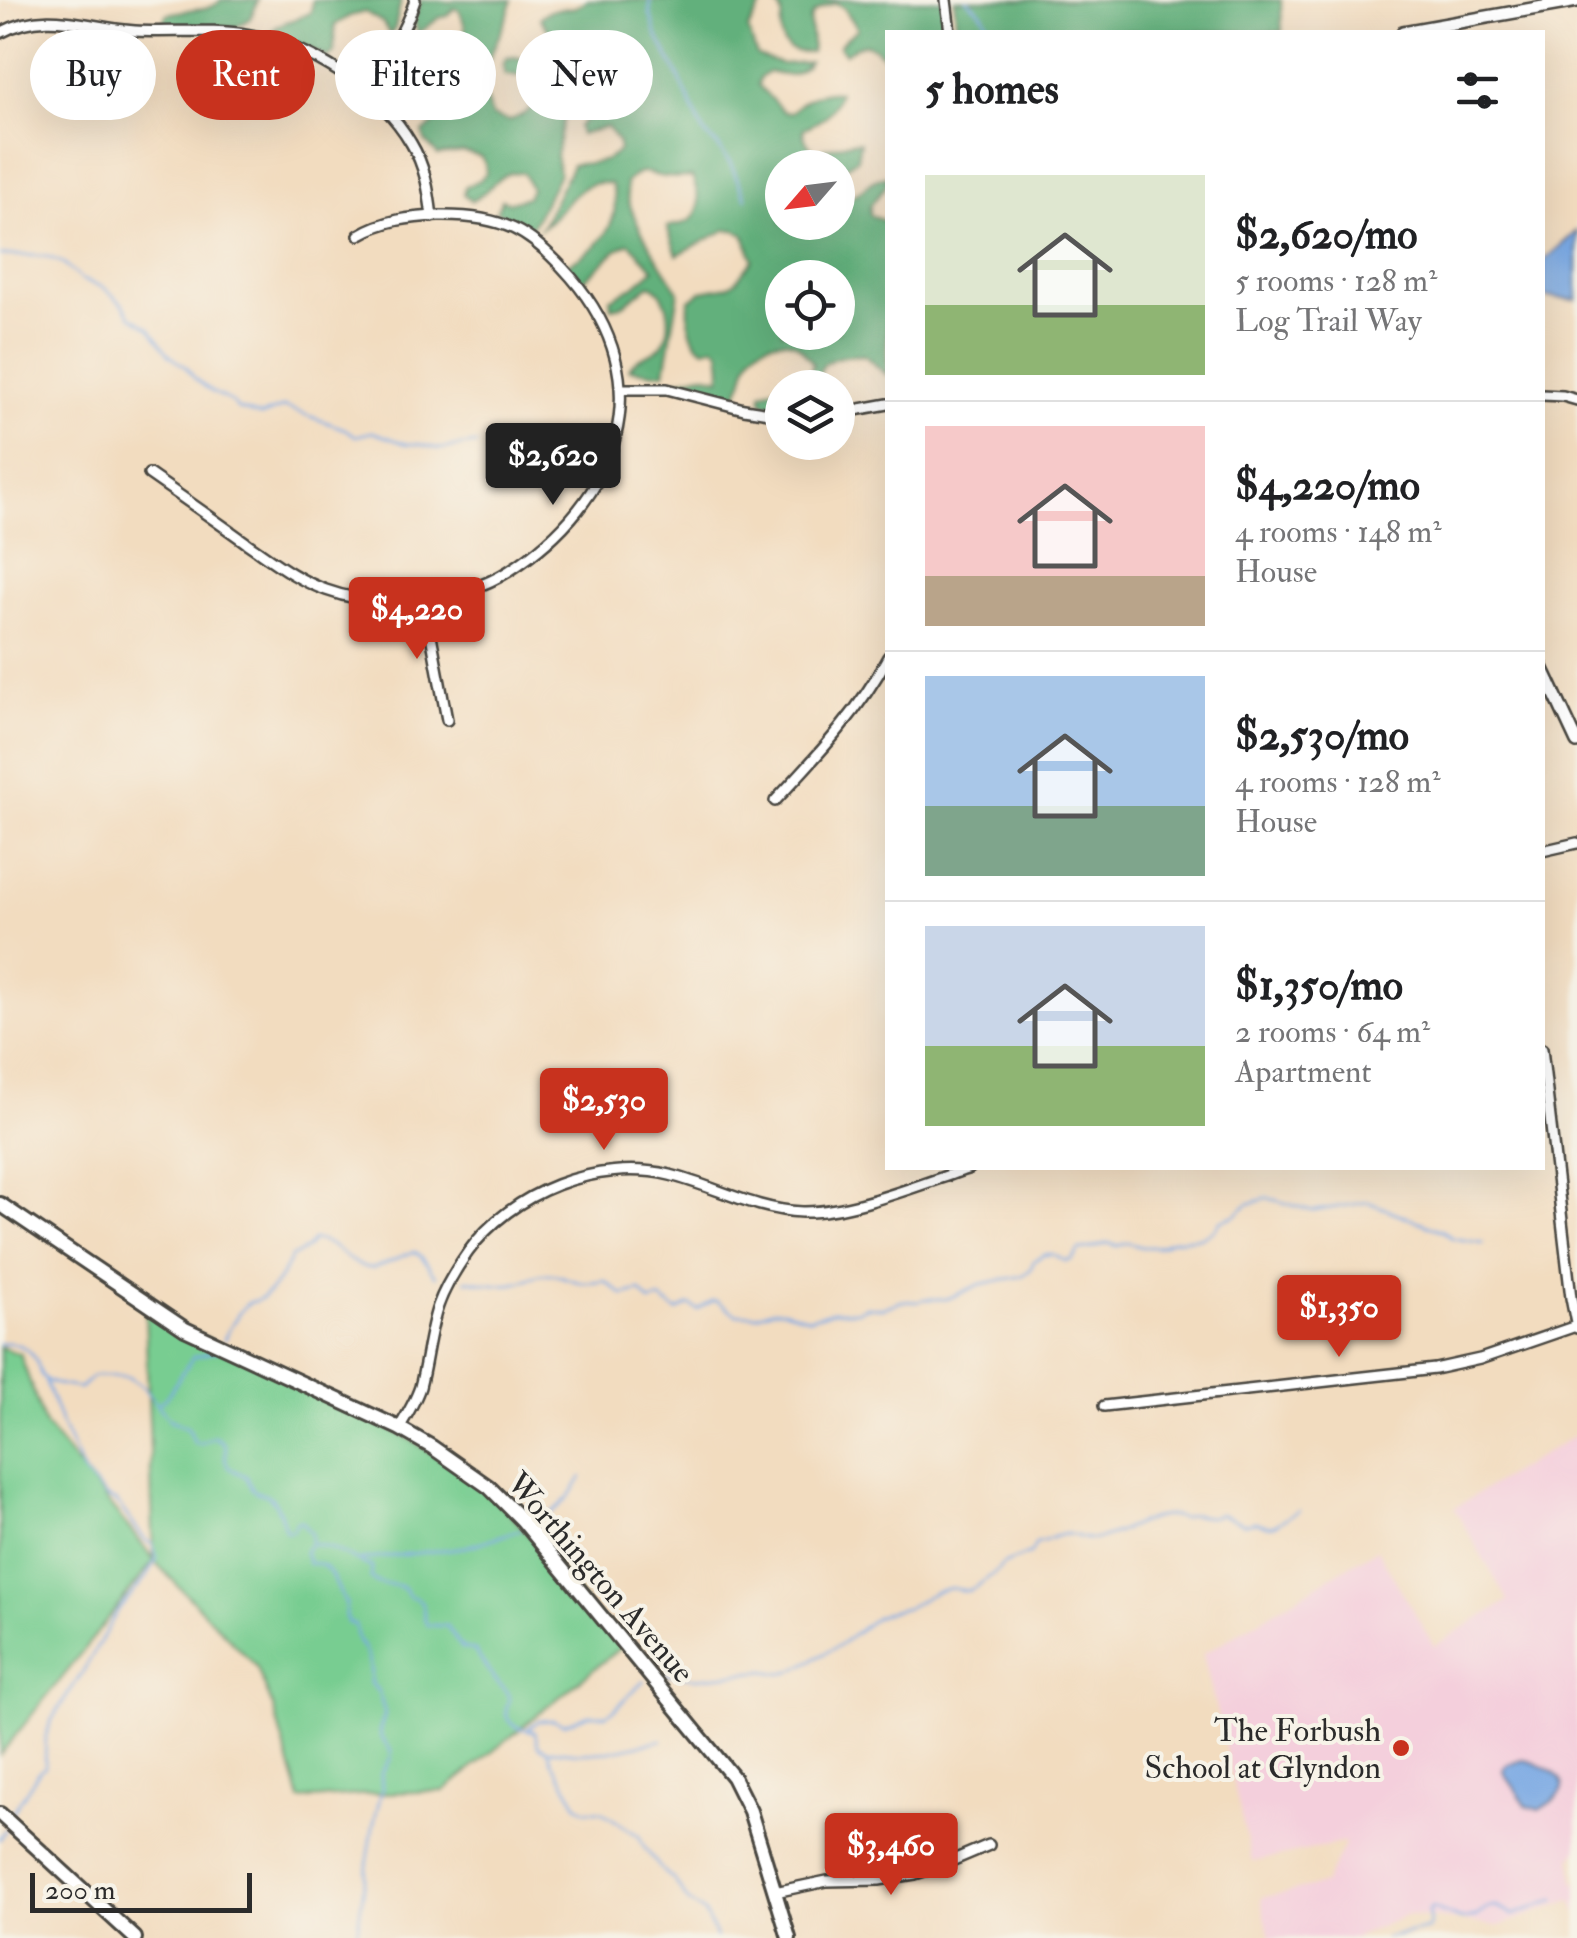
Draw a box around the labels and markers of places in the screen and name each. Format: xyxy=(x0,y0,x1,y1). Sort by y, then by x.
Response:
pin: $2,620 xyxy=(472,423,634,508)
pin: $4,220 xyxy=(336,577,498,662)
pin: $2,530 xyxy=(523,1068,685,1153)
pin: $1,350 xyxy=(1258,1275,1420,1360)
place label: The Forbush School at Glyndon xyxy=(1145,1711,1381,1788)
marker: The Forbush School at Glyndon xyxy=(1390,1737,1412,1759)
pin: $3,460 xyxy=(810,1813,972,1898)

